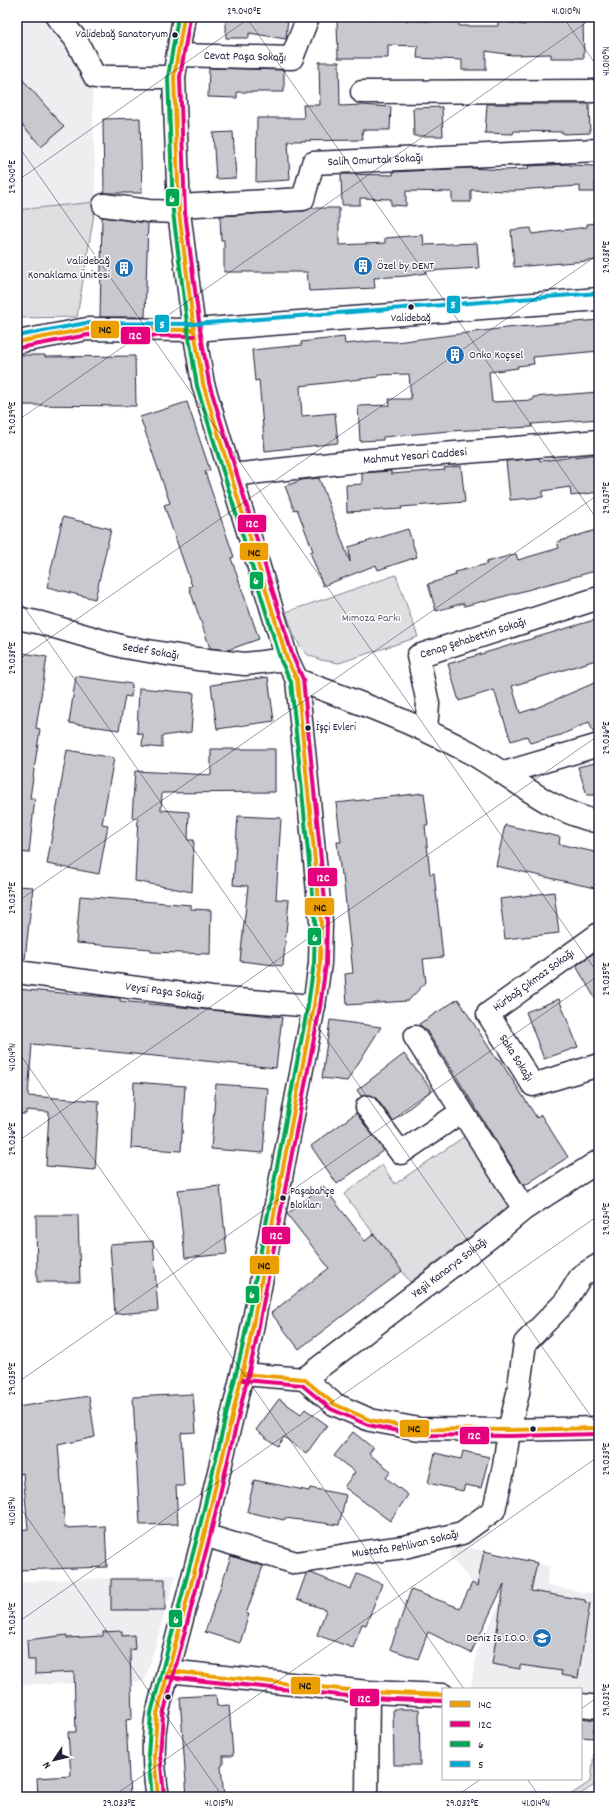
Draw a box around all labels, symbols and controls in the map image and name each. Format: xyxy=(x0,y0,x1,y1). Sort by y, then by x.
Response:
text: 29.040°E xyxy=(227,5,261,19)
text: 41.010°N xyxy=(551,5,581,19)
place label: Validebağ Sanatoryum xyxy=(76,27,168,43)
marker: Validebağ Sanatoryum xyxy=(170,30,180,40)
text: 41.010°N xyxy=(600,46,614,76)
street label: Cevat Paşa Sokağı xyxy=(204,47,286,66)
street label: Salih Omurtak Sokağı xyxy=(327,150,423,171)
text: 29.040°E xyxy=(6,160,20,194)
line badge: 6 xyxy=(165,188,180,207)
text: 6 xyxy=(169,192,175,208)
text: 29.038°E xyxy=(600,240,614,273)
place label: Validebağ Konaklama Ünitesi xyxy=(28,253,110,284)
building icon: Özel by DENT xyxy=(352,255,374,277)
building icon: Validebağ Konaklama Ünitesi xyxy=(113,257,135,279)
place label: Özel by DENT xyxy=(377,258,434,275)
line badge: 5 xyxy=(446,295,461,314)
text: 5 xyxy=(450,298,456,314)
marker: Validebağ xyxy=(406,302,416,312)
place label: Validebağ xyxy=(391,311,431,327)
line badge: 5 xyxy=(154,314,170,333)
text: 5 xyxy=(159,318,165,334)
line badge: 14C xyxy=(90,320,120,339)
text: 14C xyxy=(99,323,112,339)
line badge: 12C xyxy=(120,326,151,345)
text: 12C xyxy=(129,329,142,345)
building icon: Onko Koçsel xyxy=(444,344,466,366)
place label: Onko Koçsel xyxy=(469,347,523,364)
text: 29.039°E xyxy=(6,401,20,434)
street label: Mahmut Yesari Caddesi xyxy=(362,443,468,469)
text: 29.037°E xyxy=(600,482,614,514)
line badge: 12C xyxy=(237,514,267,533)
text: 12C xyxy=(246,517,259,533)
line badge: 14C xyxy=(239,542,269,561)
text: 14C xyxy=(248,546,261,562)
line badge: 6 xyxy=(249,571,264,590)
text: 6 xyxy=(253,574,259,590)
park label: Mimoza Parkı xyxy=(342,610,400,627)
street label: Cenap Şehabettin Sokağı xyxy=(418,613,528,663)
street label: Sedef Sokağı xyxy=(121,638,180,664)
text: 29.038°E xyxy=(6,641,20,674)
place label: İşçi Evleri xyxy=(316,720,356,736)
text: 29.036°E xyxy=(600,721,614,755)
marker: İşçi Evleri xyxy=(303,723,313,733)
line badge: 12C xyxy=(307,867,338,887)
text: 12C xyxy=(317,871,330,887)
text: 29.037°E xyxy=(6,882,20,914)
line badge: 14C xyxy=(304,897,335,916)
text: 14C xyxy=(314,901,327,917)
line badge: 6 xyxy=(307,927,322,946)
text: 6 xyxy=(312,931,318,947)
street label: Hürbağ Çıkmaz Sokağı xyxy=(490,946,578,1016)
text: 29.035°E xyxy=(600,962,614,995)
street label: Veysi Paşa Sokağı xyxy=(124,978,205,1005)
street label: Saka Sokağı xyxy=(495,1031,537,1085)
text: 41.014°N xyxy=(6,1043,20,1071)
text: 29.036°E xyxy=(6,1122,20,1156)
place label: Paşabahçe Blokları xyxy=(290,1184,334,1214)
marker: Paşabahçe Blokları xyxy=(278,1193,288,1203)
text: 29.034°E xyxy=(600,1202,614,1235)
line badge: 12C xyxy=(261,1226,291,1245)
text: 12C xyxy=(270,1229,283,1245)
street label: Yeşil Kanarya Sokağı xyxy=(408,1233,491,1302)
line badge: 14C xyxy=(249,1255,280,1275)
text: 14C xyxy=(258,1259,271,1275)
line badge: 6 xyxy=(245,1285,260,1304)
text: 6 xyxy=(249,1288,255,1304)
text: 29.035°E xyxy=(6,1362,20,1395)
line badge: 14C xyxy=(399,1419,430,1438)
text: 14C xyxy=(408,1422,421,1438)
unlabelled marker xyxy=(528,1424,538,1434)
line badge: 12C xyxy=(459,1426,490,1445)
text: 12C xyxy=(468,1429,481,1445)
text: 29.033°E xyxy=(600,1442,614,1475)
text: 41.015°N xyxy=(6,1497,20,1525)
street label: Mustafa Pehlivan Sokağı xyxy=(350,1526,461,1563)
text: 29.034°E xyxy=(6,1602,20,1635)
line badge: 6 xyxy=(168,1609,183,1628)
text: 6 xyxy=(173,1613,179,1629)
school or university icon: Deniz Is I.O.O. xyxy=(531,1627,553,1649)
place label: Deniz Is I.O.O. xyxy=(466,1630,528,1647)
line badge: 14C xyxy=(290,1676,321,1695)
text: 14C xyxy=(299,1679,312,1695)
text: 29.032°E xyxy=(600,1683,614,1716)
line badge: 12C xyxy=(349,1688,380,1707)
legend xyxy=(442,1688,582,1780)
unlabelled marker xyxy=(163,1692,173,1702)
text: 12C xyxy=(358,1692,371,1708)
text: 14C xyxy=(478,1697,492,1714)
text: 12C xyxy=(478,1717,492,1734)
text: 6 xyxy=(478,1737,484,1754)
north arrow xyxy=(34,1740,74,1780)
text: N xyxy=(39,1757,56,1771)
text: 5 xyxy=(478,1757,484,1774)
text: 29.033°E xyxy=(103,1797,136,1811)
text: 41.015°N xyxy=(205,1797,233,1811)
text: 29.032°E xyxy=(446,1797,479,1811)
text: 41.014°N xyxy=(522,1797,550,1811)

